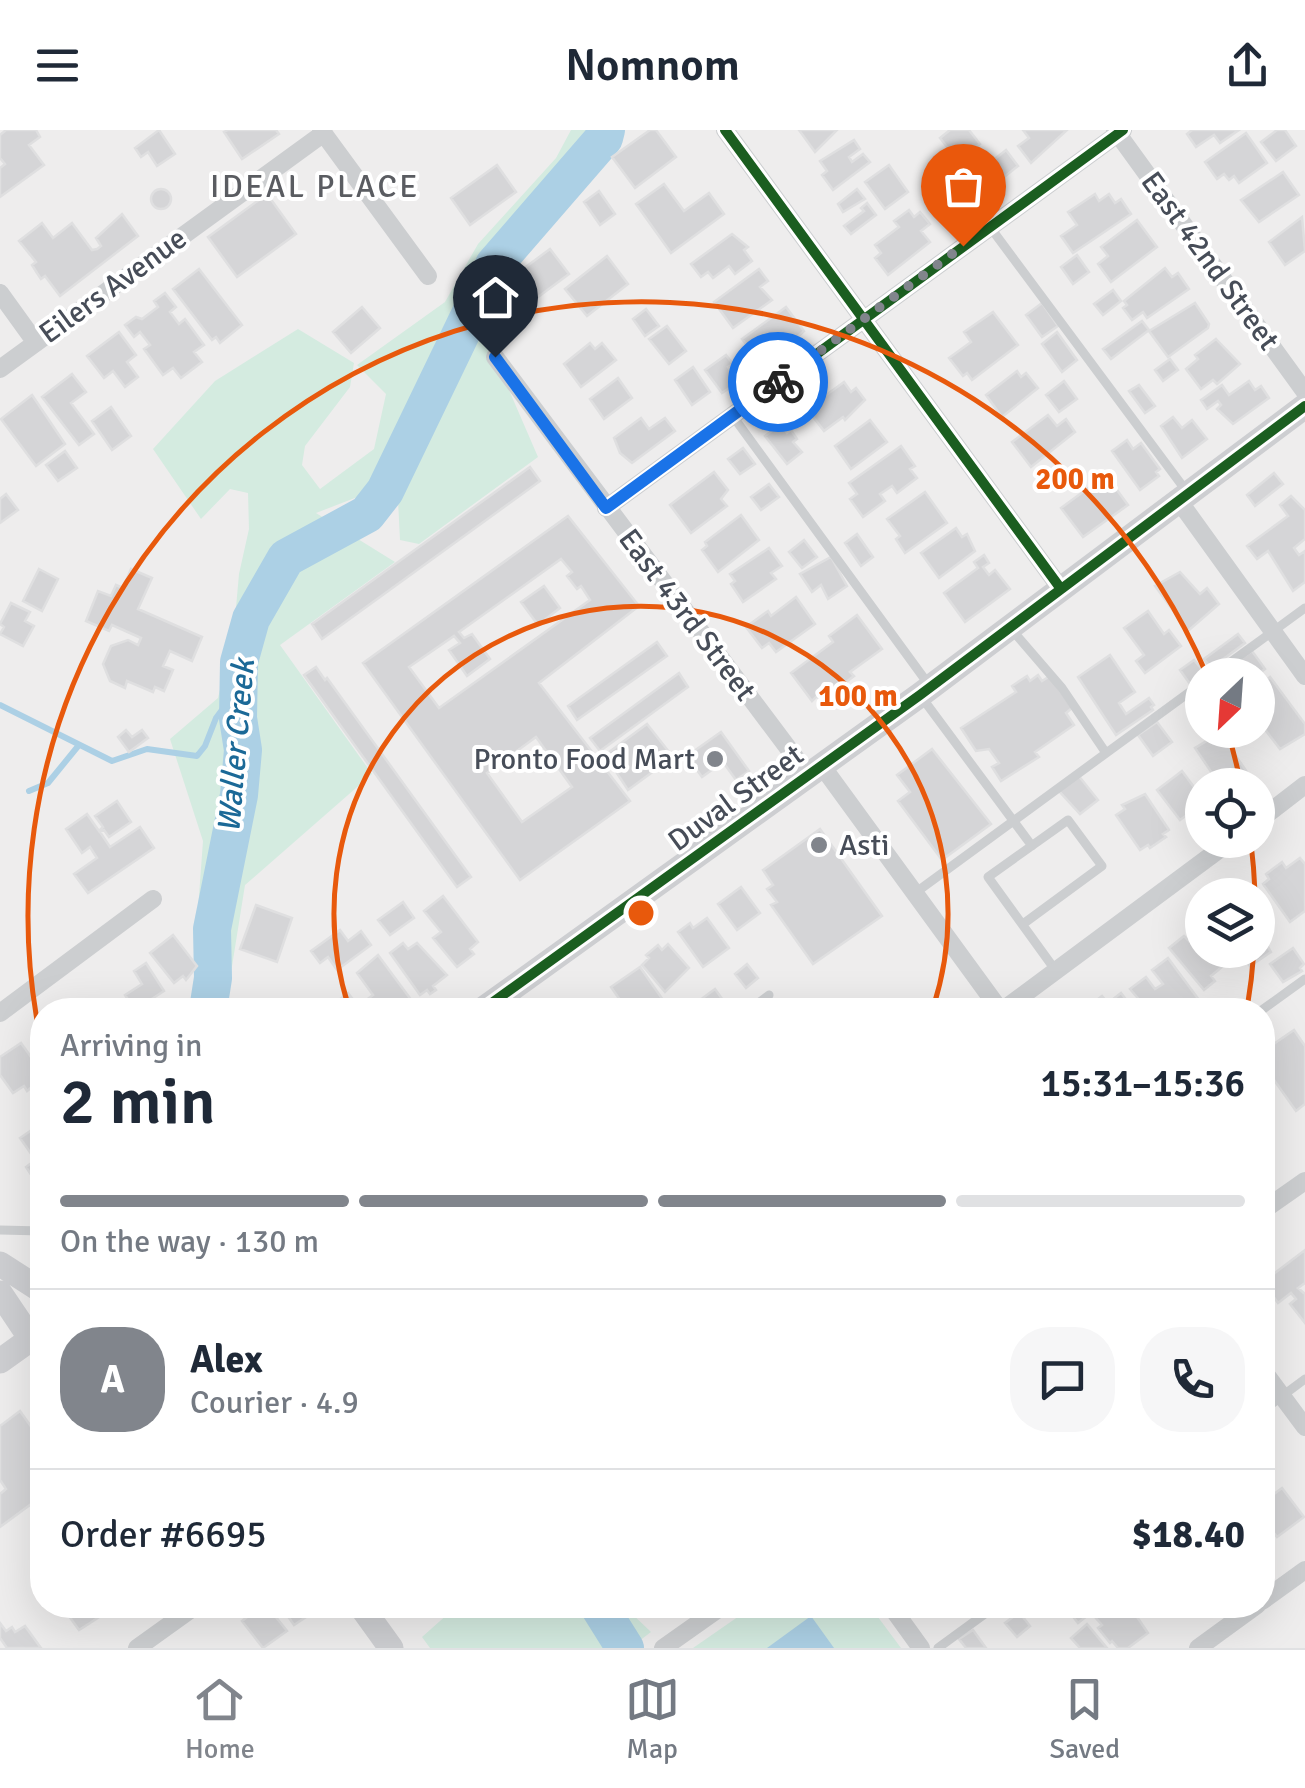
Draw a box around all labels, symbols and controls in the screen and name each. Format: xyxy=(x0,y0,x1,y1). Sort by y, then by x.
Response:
icon: menu xyxy=(30,38,85,93)
text: Nomnom xyxy=(565,38,740,93)
icon: share xyxy=(1220,38,1275,93)
pin xyxy=(921,144,1006,247)
icon: bag xyxy=(936,159,991,214)
street label: East 42nd Street xyxy=(1133,165,1287,357)
district label: IDEAL PLACE xyxy=(210,167,420,206)
street label: Eilers Avenue xyxy=(32,220,194,352)
pin xyxy=(453,255,538,358)
icon: home xyxy=(468,270,523,325)
courier xyxy=(728,332,828,432)
icon: bike xyxy=(751,355,806,410)
text: 200 m xyxy=(1035,461,1115,498)
street label: East 43rd Street xyxy=(610,522,764,708)
water label: Waller Creek xyxy=(209,655,263,834)
north arrow xyxy=(1185,658,1275,748)
map controls xyxy=(1185,658,1275,968)
text: 100 m xyxy=(818,678,898,715)
street label: Duval Street xyxy=(661,737,811,859)
place label: Pronto Food Mart xyxy=(473,741,695,778)
marker: Pronto Food Mart xyxy=(704,748,726,770)
button: locate xyxy=(1185,768,1275,858)
place label: Asti xyxy=(839,827,889,864)
marker: Asti xyxy=(808,834,830,856)
button: layers xyxy=(1185,878,1275,968)
centre of rings xyxy=(623,895,659,931)
text: Arriving in xyxy=(60,1026,202,1065)
text: 15:31–15:36 xyxy=(1040,1060,1245,1107)
text: 2 min xyxy=(60,1062,216,1142)
text: On the way · 130 m xyxy=(60,1222,319,1261)
button: chat xyxy=(1010,1327,1115,1432)
button: phone xyxy=(1140,1327,1245,1432)
text: Alex xyxy=(190,1336,263,1383)
text: A xyxy=(100,1356,125,1403)
text: Courier · 4.9 xyxy=(190,1383,359,1422)
text: Order #6695 xyxy=(60,1511,267,1558)
text: $18.40 xyxy=(1132,1511,1245,1558)
tab: Home xyxy=(185,1672,255,1766)
tab: Map xyxy=(625,1672,680,1766)
tab: Saved xyxy=(1050,1672,1120,1766)

